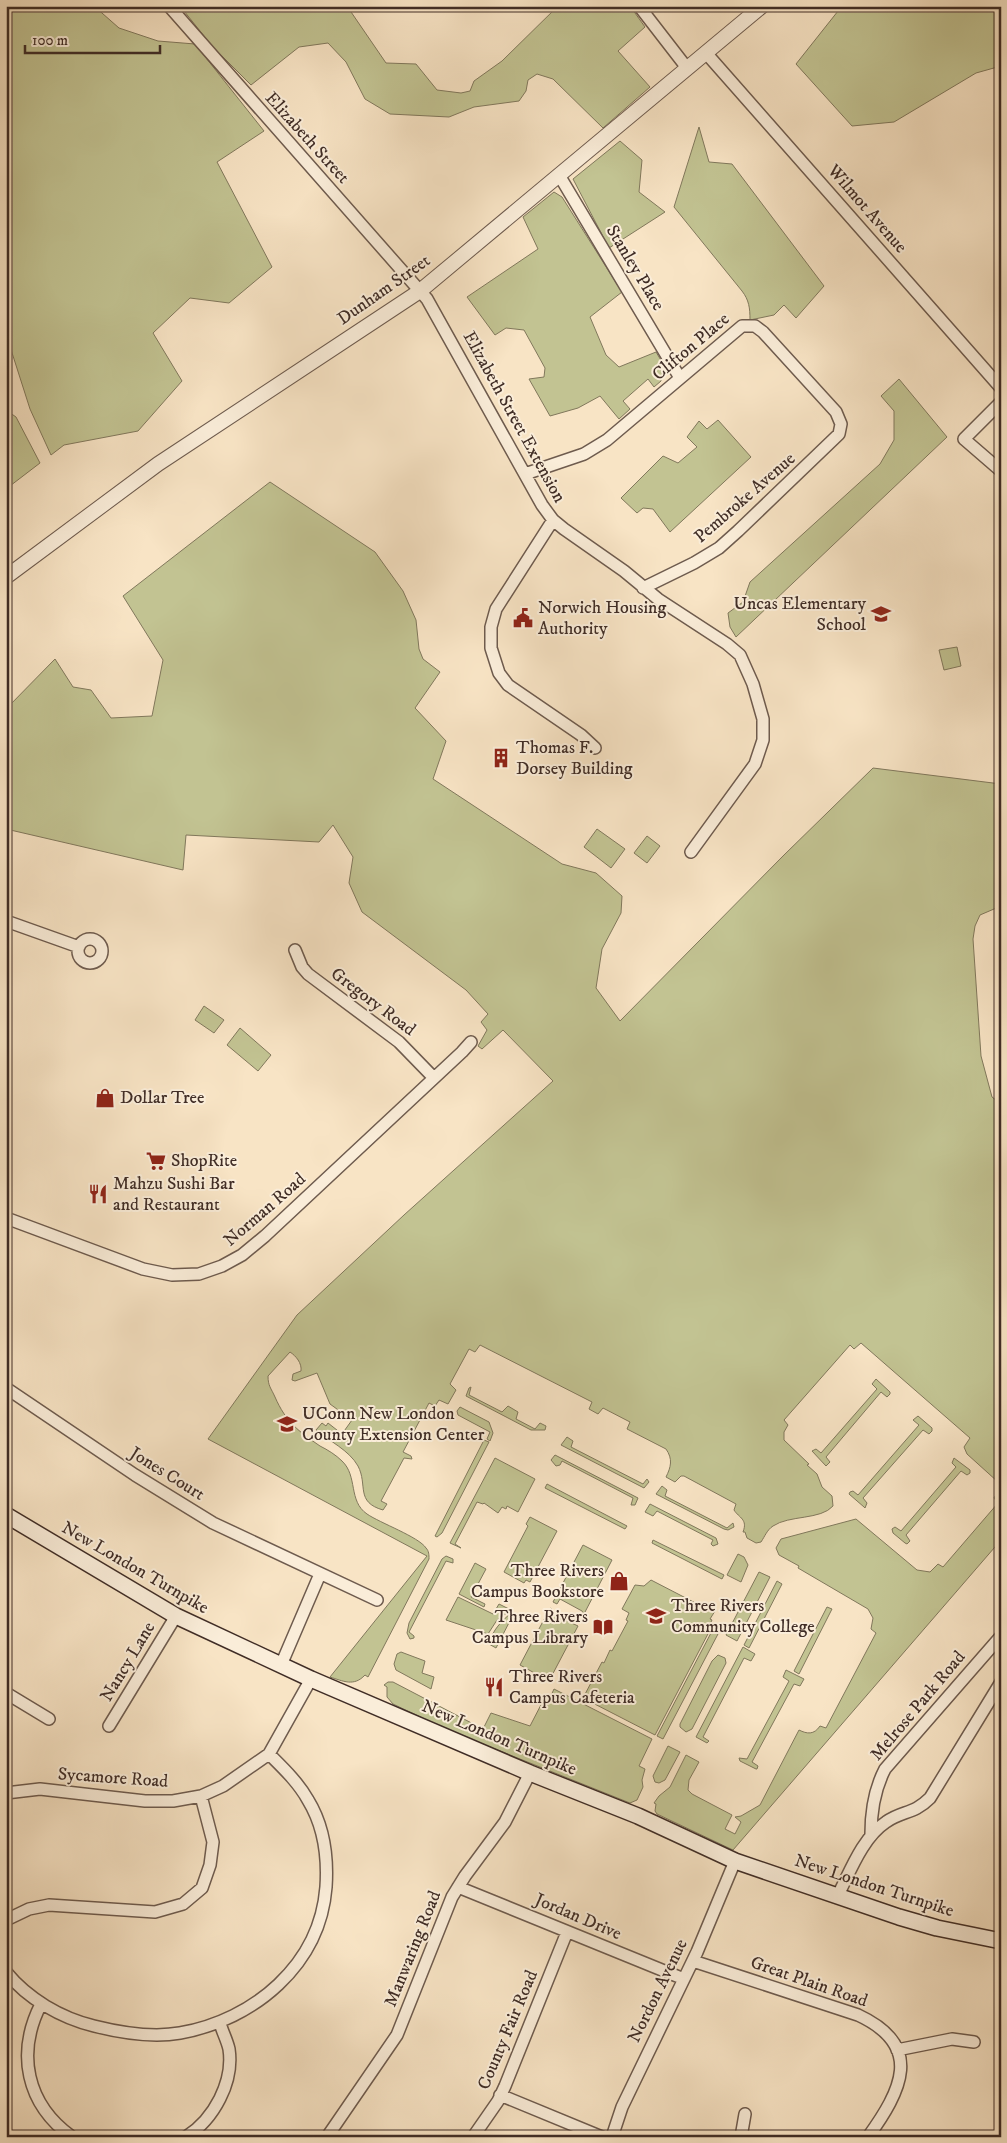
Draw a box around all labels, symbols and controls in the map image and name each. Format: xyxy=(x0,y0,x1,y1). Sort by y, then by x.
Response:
scale bar xyxy=(25,22,160,54)
text: 100 m xyxy=(32,31,68,50)
street label: Elizabeth Street xyxy=(260,88,354,189)
street label: Wilmot Avenue xyxy=(822,159,911,258)
street label: Stanley Place xyxy=(601,221,669,315)
street label: Dunham Street xyxy=(333,250,435,330)
street label: Clifton Place xyxy=(648,308,734,386)
street label: Elizabeth Street Extension xyxy=(458,327,571,507)
street label: Pembroke Avenue xyxy=(690,448,800,548)
place label: Uncas Elementary School xyxy=(733,593,867,636)
place label: Norwich Housing Authority xyxy=(538,597,666,640)
school or university icon: Uncas Elementary School xyxy=(870,603,892,625)
public building icon: Norwich Housing Authority xyxy=(512,607,534,629)
place label: Thomas F. Dorsey Building xyxy=(516,737,633,780)
building icon: Thomas F. Dorsey Building xyxy=(490,747,512,769)
street label: Gregory Road xyxy=(326,963,420,1041)
shop icon: Dollar Tree xyxy=(94,1087,116,1109)
place label: Dollar Tree xyxy=(120,1087,205,1109)
supermarket icon: ShopRite xyxy=(145,1150,167,1172)
place label: ShopRite xyxy=(171,1150,237,1172)
street label: Norman Road xyxy=(219,1168,311,1252)
place label: Mahzu Sushi Bar and Restaurant xyxy=(113,1173,235,1216)
restaurant icon: Mahzu Sushi Bar and Restaurant xyxy=(87,1183,109,1205)
place label: UConn New London County Extension Center xyxy=(302,1403,485,1446)
school or university icon: UConn New London County Extension Center xyxy=(276,1413,298,1435)
street label: Jones Court xyxy=(124,1441,209,1506)
street label: New London Turnpike xyxy=(57,1517,213,1619)
place label: Three Rivers Campus Bookstore xyxy=(471,1560,604,1603)
shop icon: Three Rivers Campus Bookstore xyxy=(608,1570,630,1592)
place label: Three Rivers Community College xyxy=(671,1595,815,1638)
school or university icon: Three Rivers Community College xyxy=(645,1605,667,1627)
place label: Three Rivers Campus Library xyxy=(472,1606,588,1649)
library icon: Three Rivers Campus Library xyxy=(592,1616,614,1638)
street label: Nancy Lane xyxy=(96,1618,160,1706)
street label: Melrose Park Road xyxy=(866,1647,970,1765)
place label: Three Rivers Campus Cafeteria xyxy=(509,1666,635,1709)
restaurant icon: Three Rivers Campus Cafeteria xyxy=(483,1676,505,1698)
street label: New London Turnpike xyxy=(418,1695,580,1781)
street label: Sycamore Road xyxy=(57,1763,169,1793)
street label: New London Turnpike xyxy=(792,1850,956,1922)
street label: Manwaring Road xyxy=(380,1888,446,2010)
street label: Jordan Drive xyxy=(529,1888,625,1945)
street label: Nordon Avenue xyxy=(623,1936,693,2046)
street label: Great Plain Road xyxy=(747,1952,871,2012)
street label: County Fair Road xyxy=(473,1967,543,2093)

